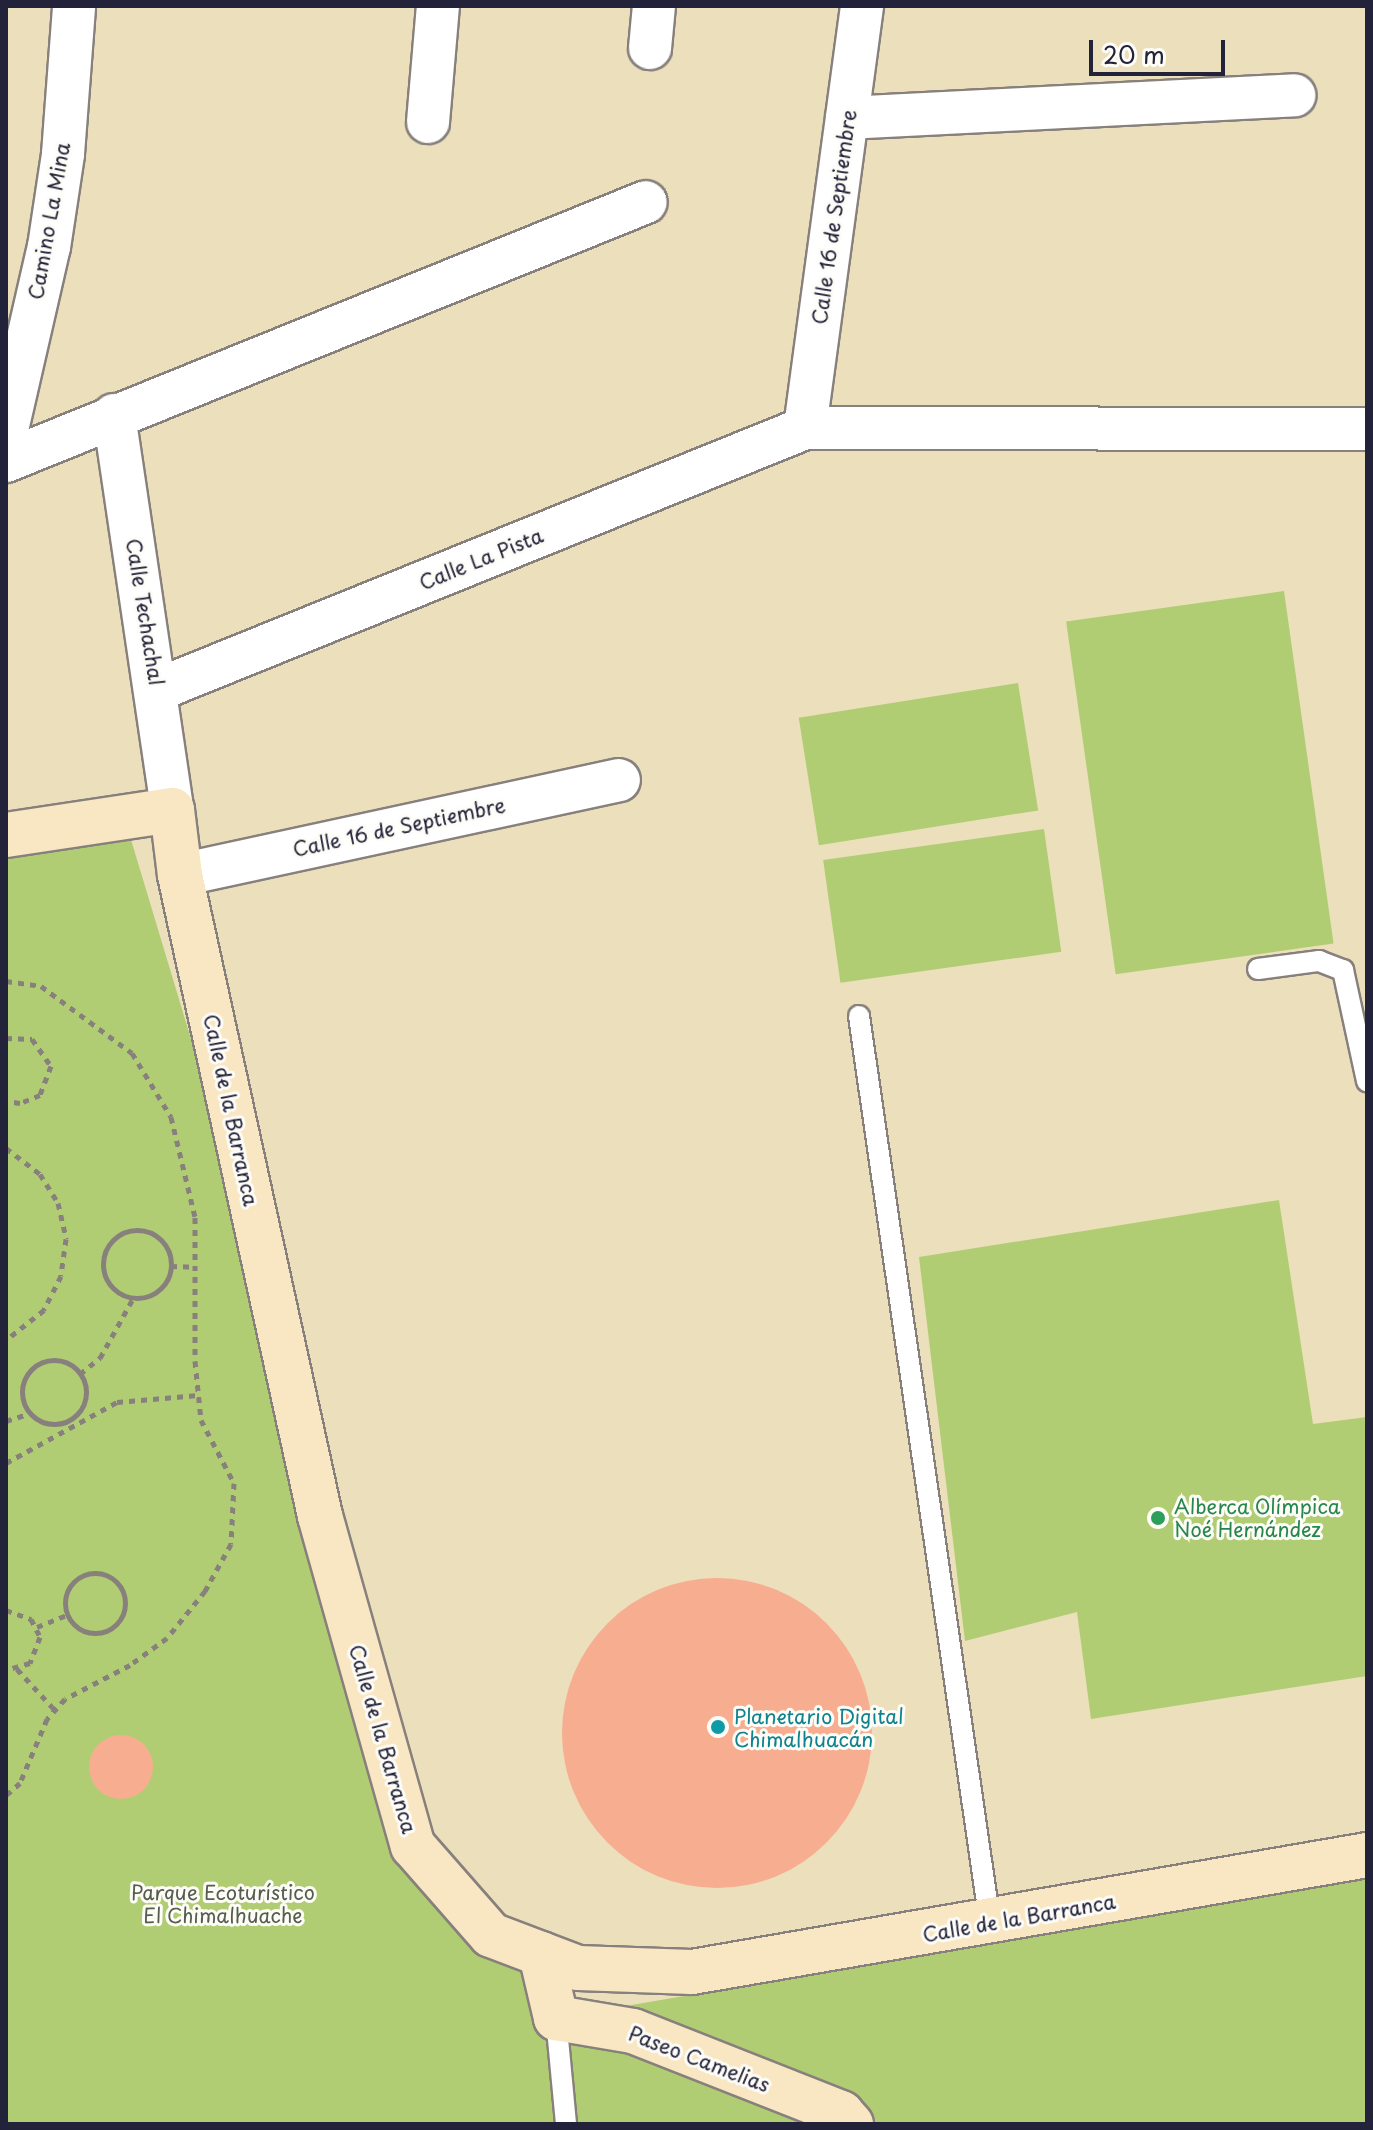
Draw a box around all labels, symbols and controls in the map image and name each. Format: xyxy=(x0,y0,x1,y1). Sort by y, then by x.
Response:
scale bar xyxy=(1093,24,1229,74)
text: 20 m xyxy=(1103,36,1165,72)
street label: Calle 16 de Septiembre xyxy=(807,105,861,329)
street label: Camino La Mina xyxy=(23,141,75,301)
street label: Calle La Pista xyxy=(415,523,547,595)
street label: Calle Techachal xyxy=(121,536,169,688)
street label: Calle 16 de Septiembre xyxy=(288,792,510,862)
street label: Calle de la Barranca xyxy=(199,1010,263,1210)
place label: Alberca Olímpica Noé Hernández xyxy=(1174,1494,1342,1541)
marker: Alberca Olímpica Noé Hernández xyxy=(1149,1509,1167,1527)
street label: Calle de la Barranca xyxy=(344,1640,422,1838)
place label: Planetario Digital Chimalhuacán xyxy=(734,1704,903,1751)
marker: Planetario Digital Chimalhuacán xyxy=(709,1718,727,1736)
park label: Parque Ecoturístico El Chimalhuache xyxy=(131,1880,315,1927)
street label: Calle de la Barranca xyxy=(919,1889,1119,1947)
street label: Paseo Camelias xyxy=(625,2021,773,2097)

